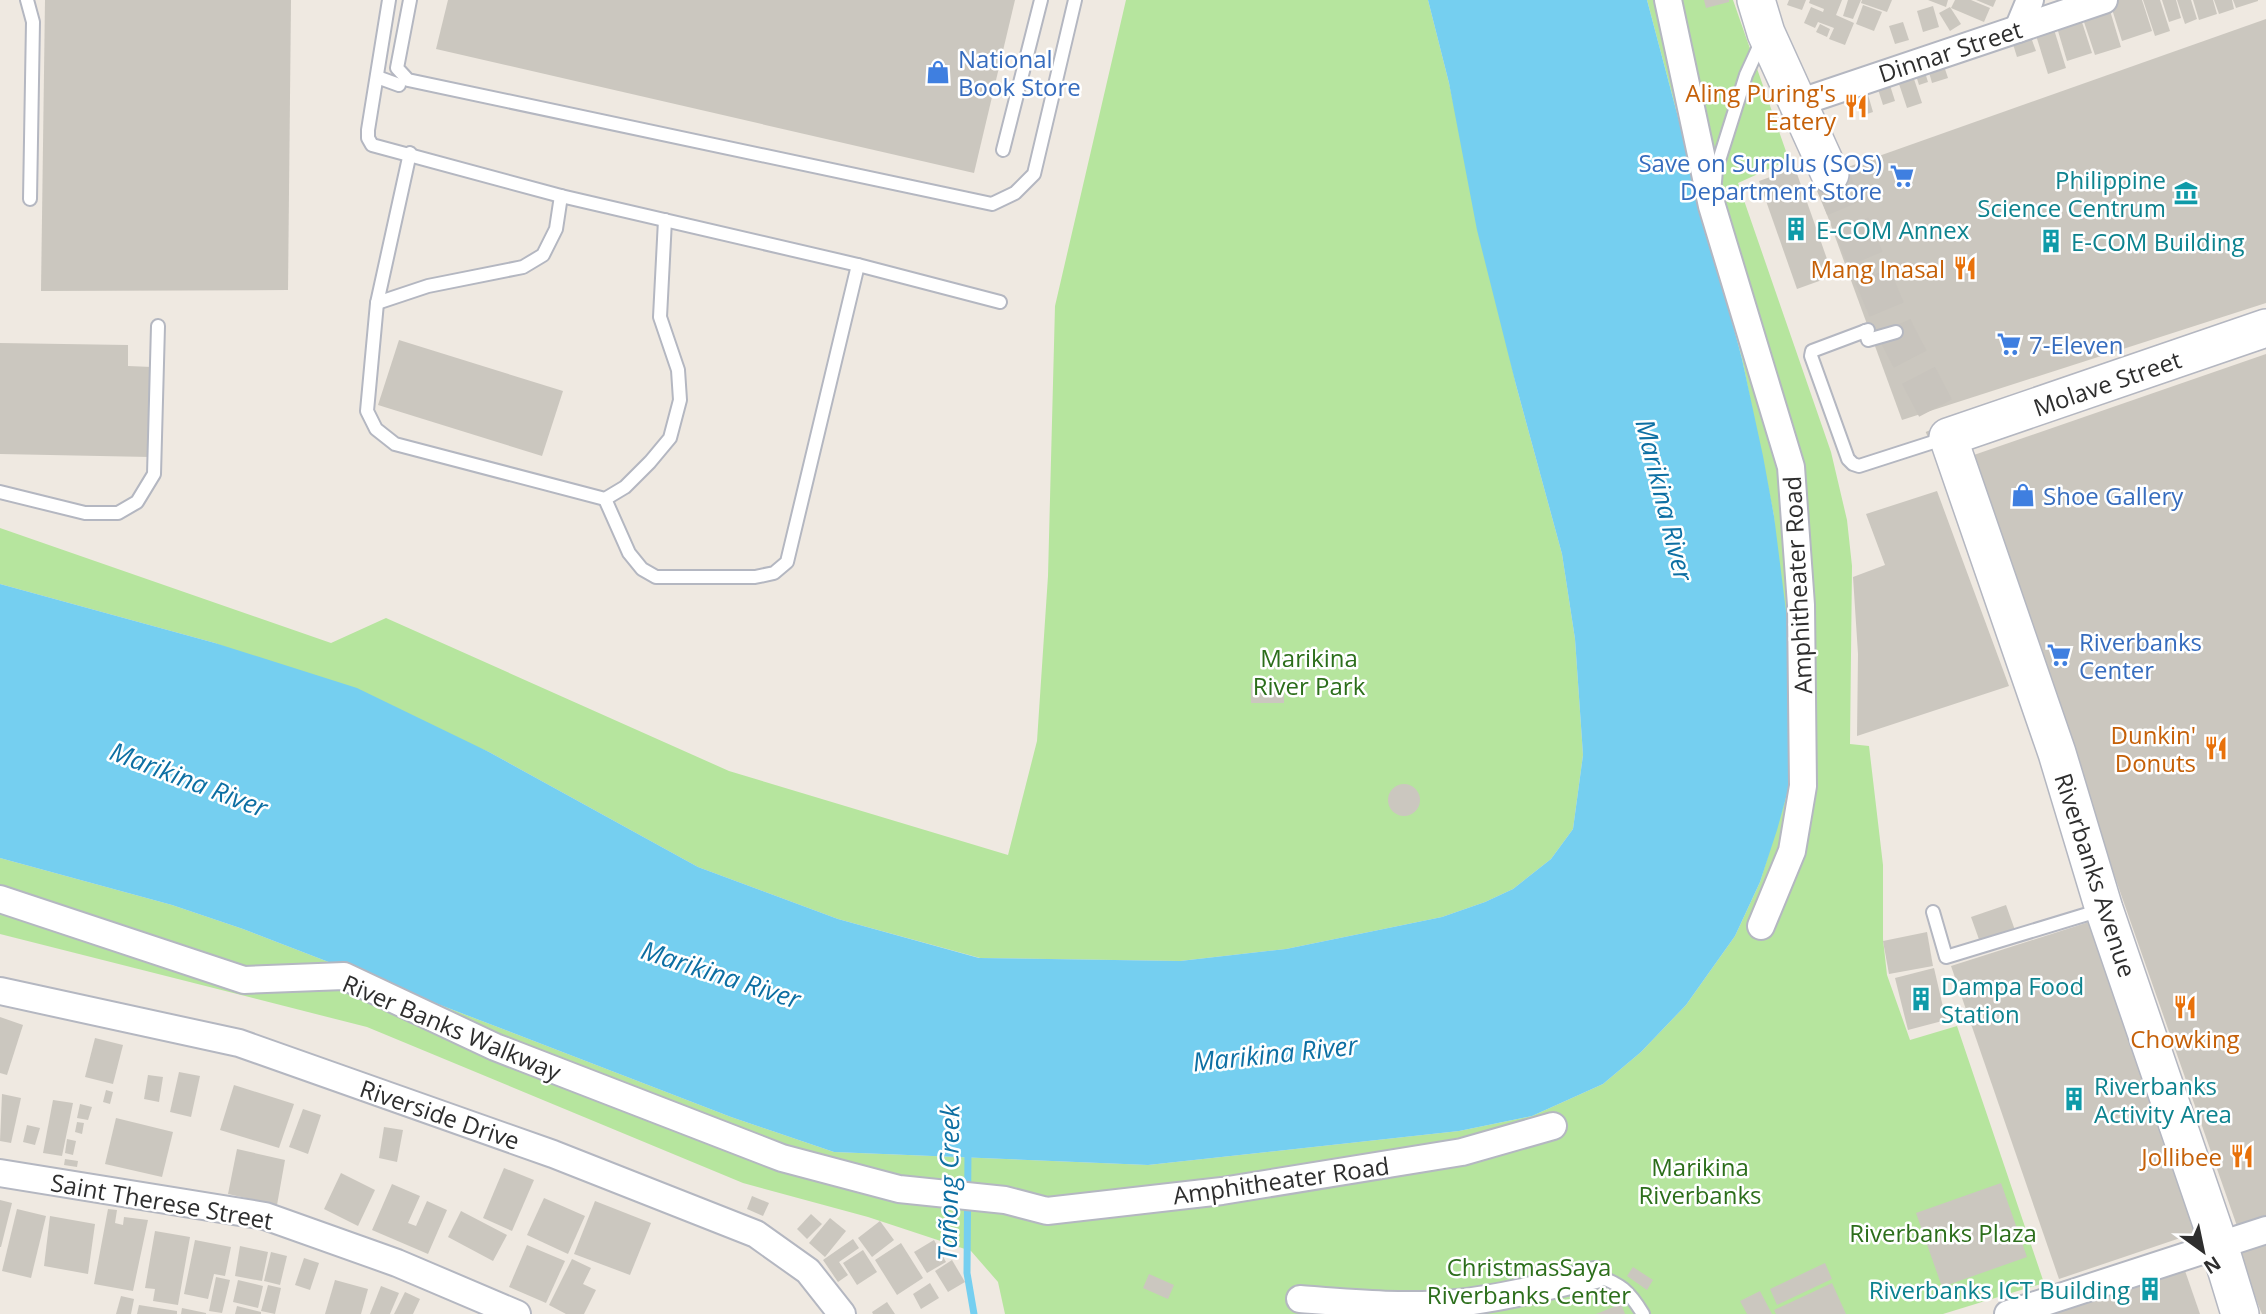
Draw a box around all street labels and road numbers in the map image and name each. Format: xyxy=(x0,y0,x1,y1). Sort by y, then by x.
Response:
street label: Dinnar Street xyxy=(1874,12,2026,90)
street label: Molave Street xyxy=(2029,342,2185,424)
street label: Amphitheater Road xyxy=(1775,475,1819,695)
street label: Riverbanks Avenue xyxy=(2047,769,2145,981)
street label: River Banks Walkway xyxy=(338,966,567,1088)
street label: Riverside Drive xyxy=(356,1071,524,1157)
street label: Amphitheater Road xyxy=(1171,1148,1391,1212)
street label: Saint Therese Street xyxy=(48,1165,276,1237)

